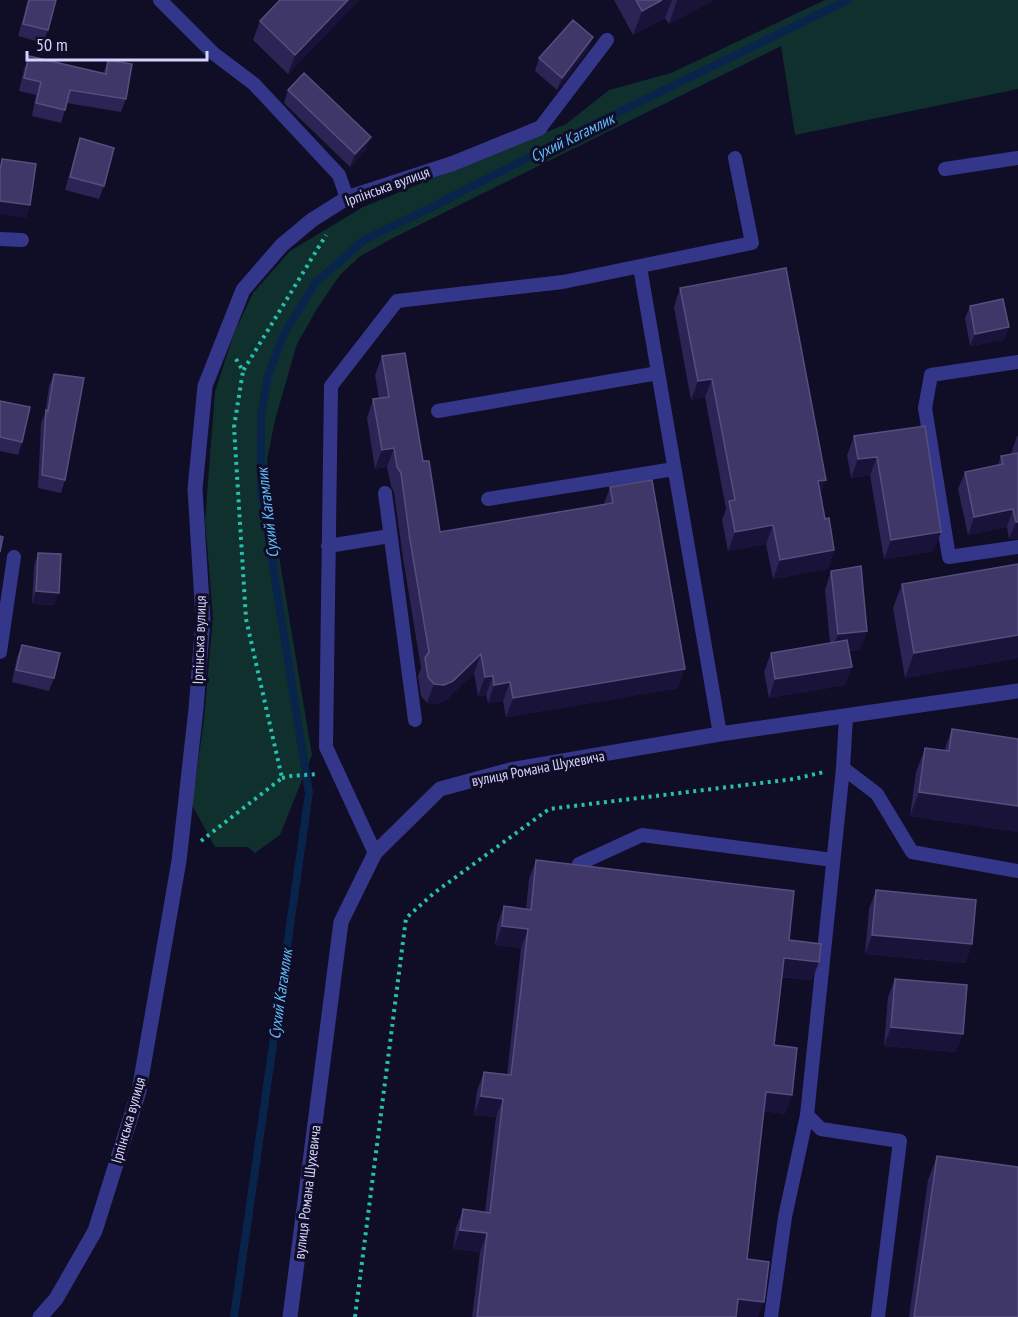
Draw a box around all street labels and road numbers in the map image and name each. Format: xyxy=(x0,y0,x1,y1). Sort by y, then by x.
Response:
street label: Ірпінська вулиця xyxy=(342,162,432,210)
street label: Ірпінська вулиця xyxy=(188,595,210,685)
street label: вулиця Романа Шухевича xyxy=(470,746,606,790)
street label: Ірпінська вулиця xyxy=(107,1075,149,1165)
street label: вулиця Романа Шухевича xyxy=(289,1124,325,1260)

